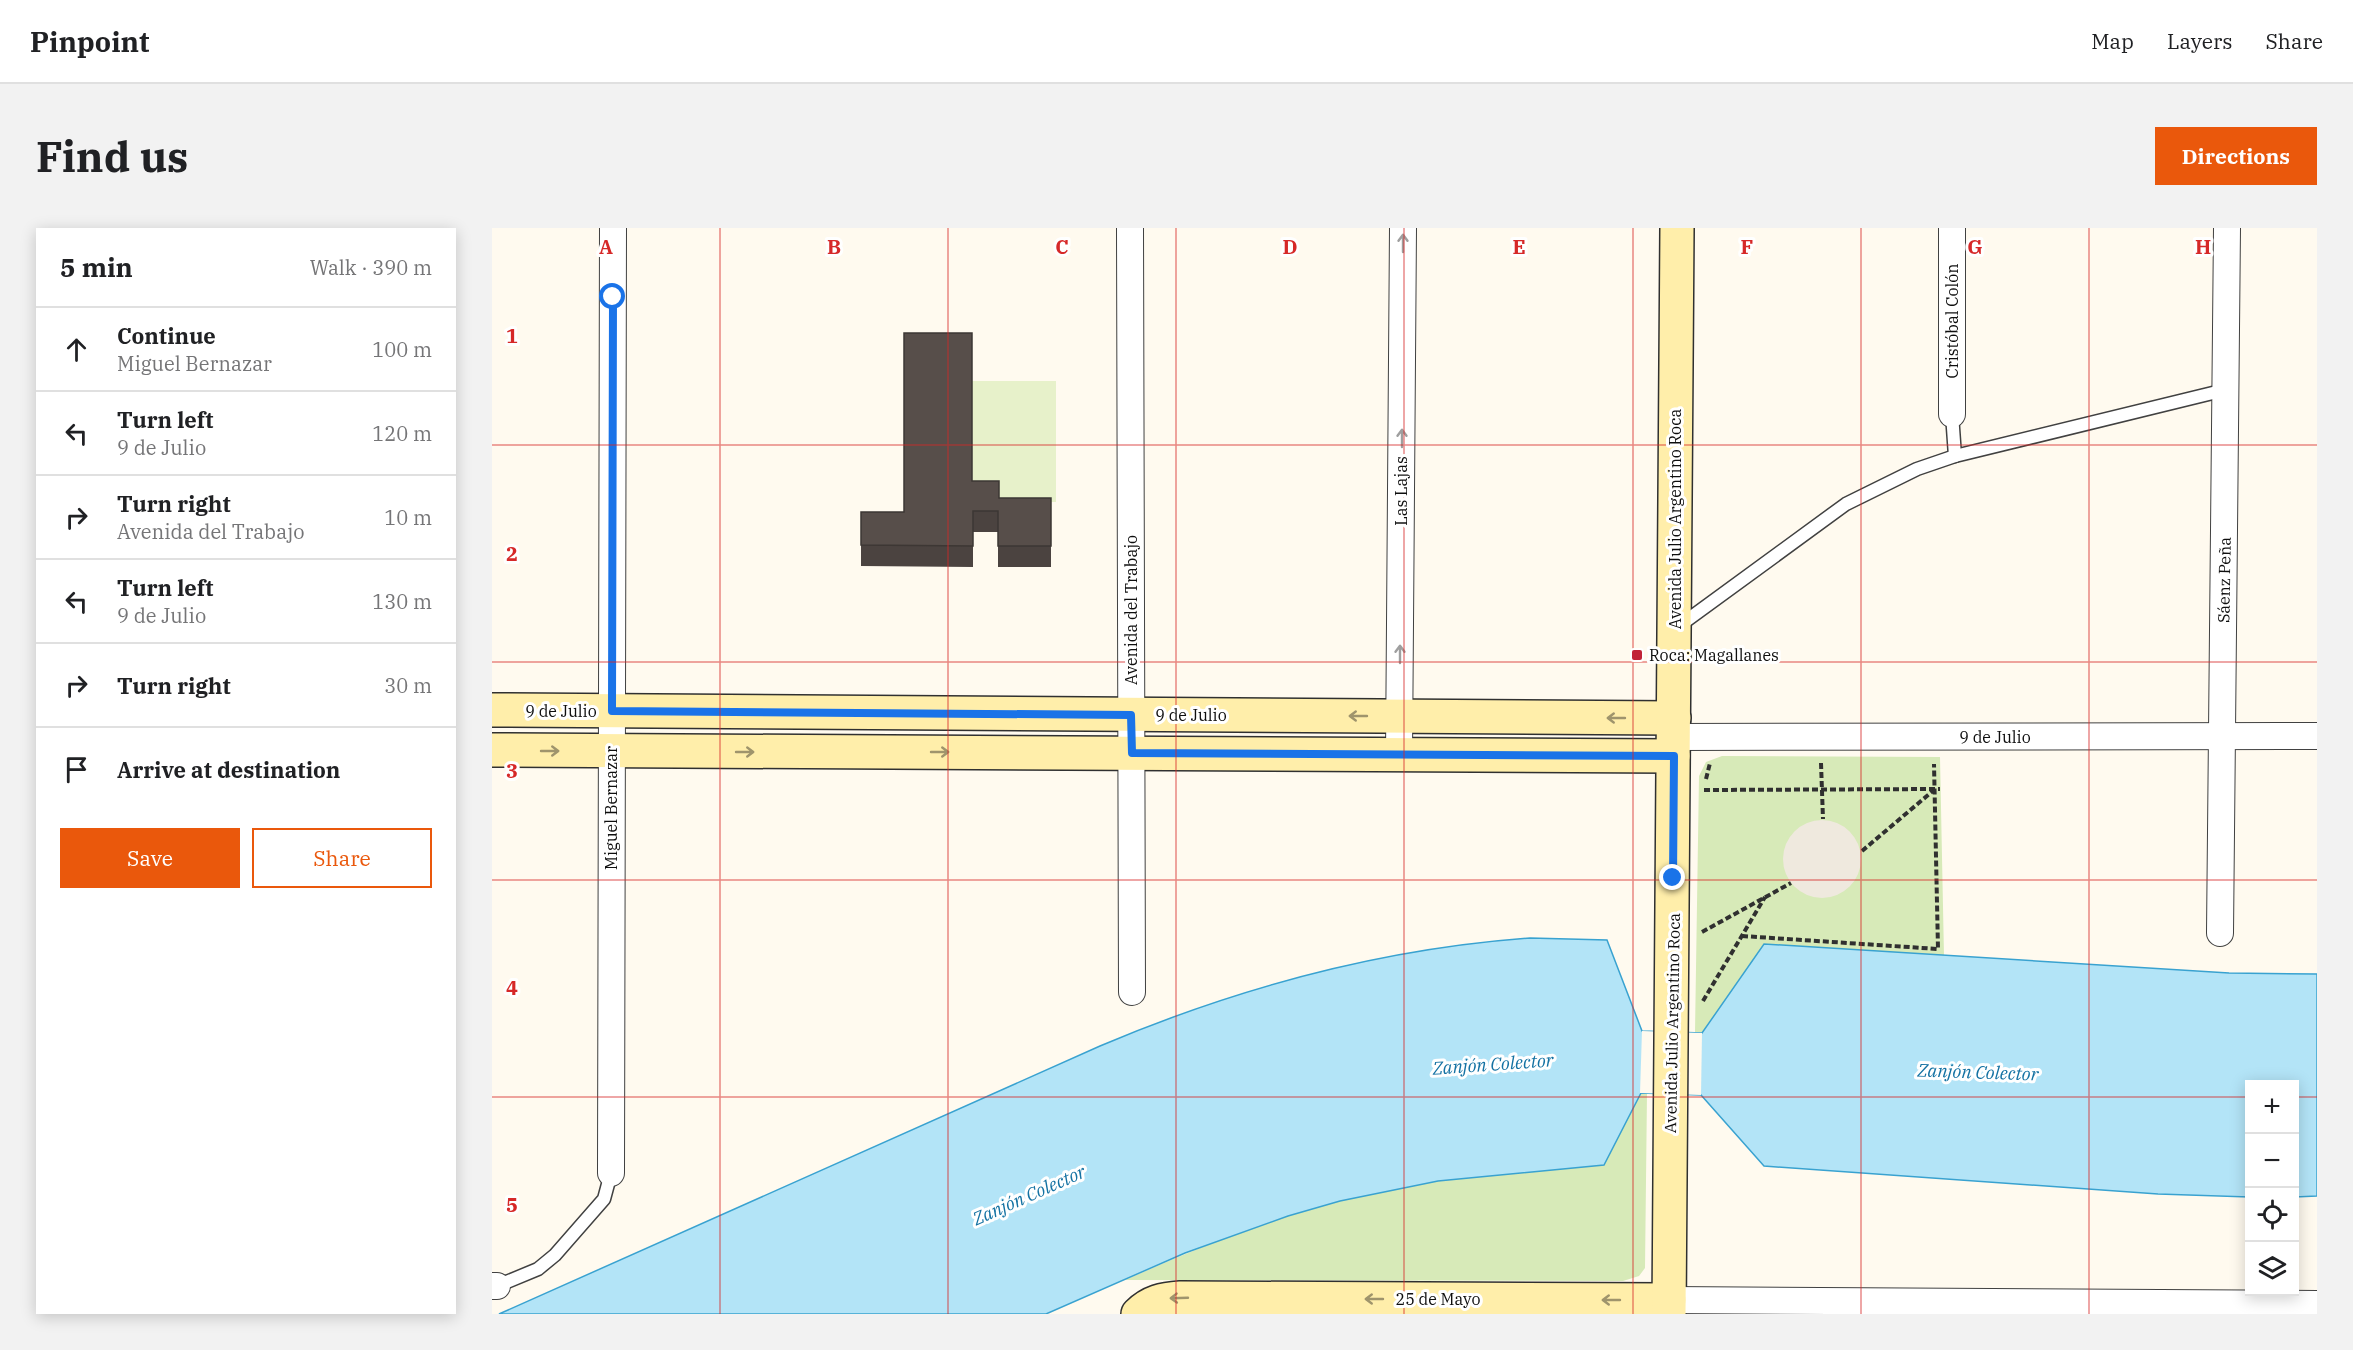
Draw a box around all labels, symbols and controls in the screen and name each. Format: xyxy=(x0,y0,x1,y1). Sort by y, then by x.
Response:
text: Pinpoint xyxy=(30,23,150,60)
text: Map xyxy=(2091,27,2134,55)
text: Layers xyxy=(2167,27,2233,55)
text: Share xyxy=(2266,27,2323,55)
button: Directions xyxy=(2155,127,2317,185)
text: Find us xyxy=(36,129,188,184)
text: A xyxy=(599,233,613,260)
text: B xyxy=(827,233,841,260)
text: C xyxy=(1055,233,1069,260)
text: D xyxy=(1282,233,1298,260)
text: E xyxy=(1512,233,1526,260)
text: F xyxy=(1741,233,1753,260)
text: G xyxy=(1967,233,1983,260)
text: H xyxy=(2195,233,2211,260)
one-way arrow xyxy=(1397,234,1409,254)
text: 5 min xyxy=(60,250,133,284)
text: Walk · 390 m xyxy=(310,254,432,281)
street label: Cristóbal Colón xyxy=(1942,264,1962,378)
route start xyxy=(599,283,625,309)
text: Continue xyxy=(117,321,216,350)
text: 1 xyxy=(506,322,518,349)
icon: ahead xyxy=(60,333,93,366)
text: 100 m xyxy=(372,336,432,363)
text: Miguel Bernazar xyxy=(117,350,272,377)
text: Turn left xyxy=(117,405,213,434)
street label: Avenida Julio Argentino Roca xyxy=(1665,409,1685,629)
icon: left xyxy=(60,417,93,450)
text: 120 m xyxy=(372,420,432,447)
one-way arrow xyxy=(1396,429,1407,449)
text: 9 de Julio xyxy=(117,434,206,461)
street label: Las Lajas xyxy=(1391,456,1411,526)
text: Turn right xyxy=(117,489,231,518)
icon: right xyxy=(60,501,93,534)
text: 10 m xyxy=(384,504,432,531)
text: Avenida del Trabajo xyxy=(117,518,304,545)
street label: Avenida del Trabajo xyxy=(1121,535,1141,685)
street label: Sáenz Peña xyxy=(2213,537,2235,623)
text: 2 xyxy=(506,540,518,567)
text: Turn left xyxy=(117,573,213,602)
icon: left xyxy=(60,585,93,618)
text: 130 m xyxy=(372,588,432,615)
text: 9 de Julio xyxy=(117,602,206,629)
one-way arrow xyxy=(1394,645,1406,665)
place label: Roca: Magallanes xyxy=(1649,645,1779,665)
marker: Roca: Magallanes xyxy=(1630,648,1644,662)
icon: right xyxy=(60,669,93,702)
text: Turn right xyxy=(117,671,231,700)
text: 30 m xyxy=(384,672,432,699)
street label: 9 de Julio xyxy=(525,701,597,721)
street label: 9 de Julio xyxy=(1155,705,1227,725)
one-way arrow xyxy=(1348,710,1368,722)
one-way arrow xyxy=(1606,712,1626,724)
street label: 9 de Julio xyxy=(1959,727,2031,747)
one-way arrow xyxy=(540,745,560,757)
street label: Miguel Bernazar xyxy=(601,746,621,870)
one-way arrow xyxy=(735,746,755,758)
one-way arrow xyxy=(930,746,950,758)
icon: arrive xyxy=(60,753,93,786)
text: Arrive at destination xyxy=(117,755,340,784)
text: 3 xyxy=(506,757,518,784)
button: Save xyxy=(60,828,240,888)
button: Share xyxy=(252,828,432,888)
route end xyxy=(1659,864,1685,890)
street label: Avenida Julio Argentino Roca xyxy=(1660,912,1684,1133)
text: 4 xyxy=(506,974,518,1001)
water label: Zanjón Colector xyxy=(1431,1048,1555,1080)
water label: Zanjón Colector xyxy=(1916,1058,2040,1086)
map controls xyxy=(2245,1080,2299,1296)
button: + xyxy=(2245,1080,2299,1134)
button: − xyxy=(2245,1134,2299,1188)
water label: Zanjón Colector xyxy=(968,1159,1090,1231)
button: locate xyxy=(2245,1188,2299,1242)
text: 5 xyxy=(506,1191,518,1218)
button: layers xyxy=(2245,1242,2299,1296)
street label: 25 de Mayo xyxy=(1396,1289,1480,1309)
one-way arrow xyxy=(1169,1293,1189,1304)
one-way arrow xyxy=(1364,1293,1384,1305)
one-way arrow xyxy=(1601,1294,1621,1306)

